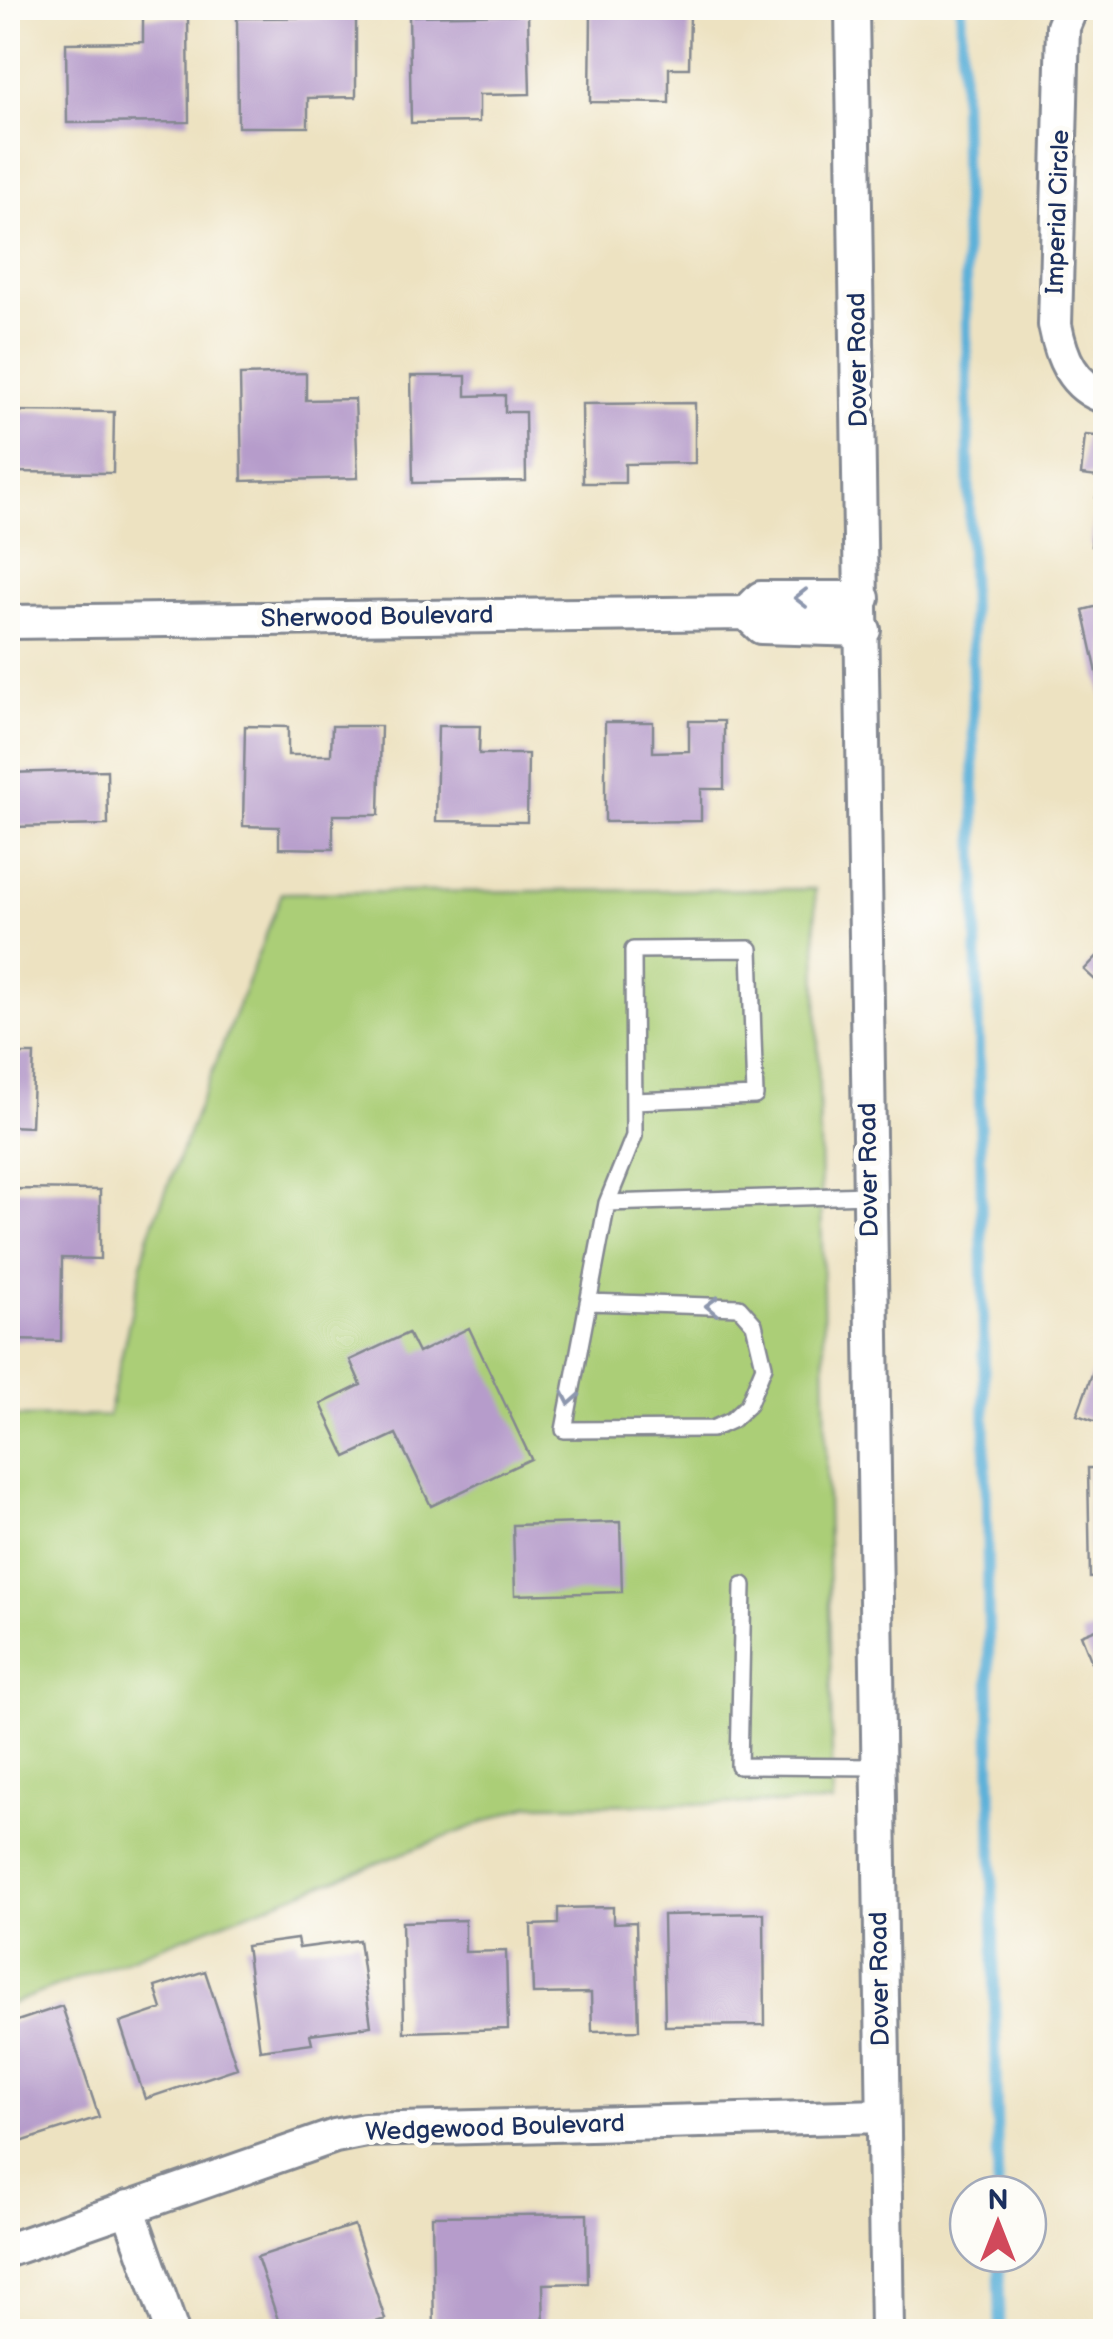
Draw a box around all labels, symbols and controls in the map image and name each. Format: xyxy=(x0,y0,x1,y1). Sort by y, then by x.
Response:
street label: Imperial Circle xyxy=(1040,129,1076,295)
street label: Dover Road xyxy=(841,292,875,428)
one-way arrow xyxy=(793,587,808,609)
street label: Sherwood Boulevard xyxy=(260,599,494,635)
street label: Dover Road xyxy=(852,1102,886,1238)
one-way arrow xyxy=(703,1296,719,1317)
one-way arrow xyxy=(561,1389,582,1406)
street label: Dover Road xyxy=(863,1911,897,2047)
street label: Wedgewood Boulevard xyxy=(365,2108,625,2148)
north arrow xyxy=(948,2174,1048,2274)
text: N xyxy=(987,2184,1009,2217)

